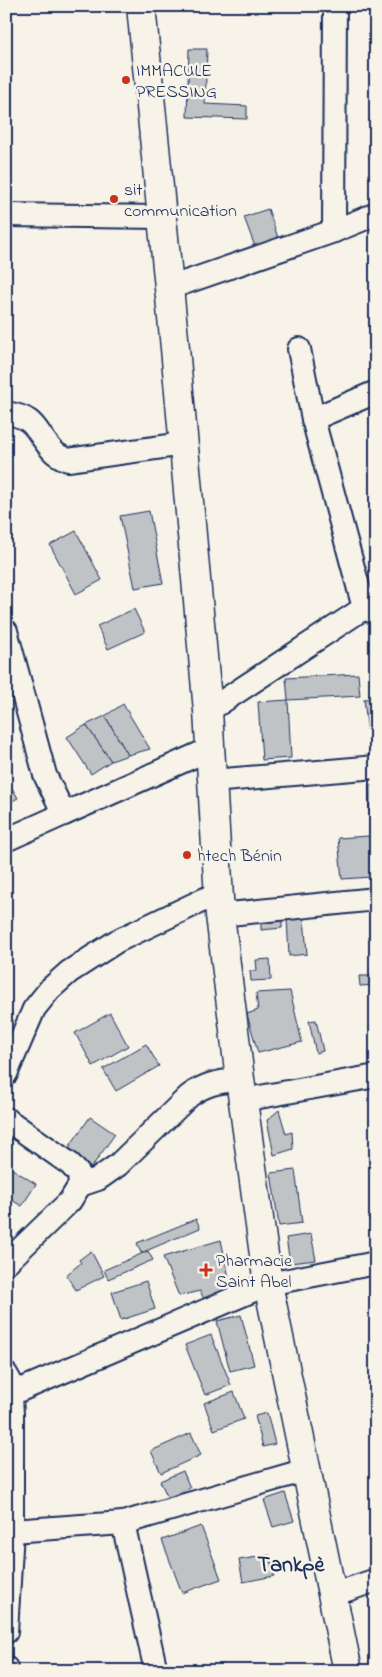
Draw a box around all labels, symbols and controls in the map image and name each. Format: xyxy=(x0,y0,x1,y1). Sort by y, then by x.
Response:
place label: IMMACULE PRESSING xyxy=(136,59,217,106)
marker: IMMACULE PRESSING xyxy=(120,74,132,86)
place label: sit communication xyxy=(124,178,237,225)
marker: sit communication xyxy=(108,193,120,205)
place label: htech Bénin xyxy=(197,844,282,870)
marker: htech Bénin xyxy=(181,849,193,861)
place label: Pharmacie Saint Abel xyxy=(216,1249,293,1296)
marker: Pharmacie Saint Abel xyxy=(200,1264,212,1276)
district label: Tankpè xyxy=(258,1550,326,1582)

